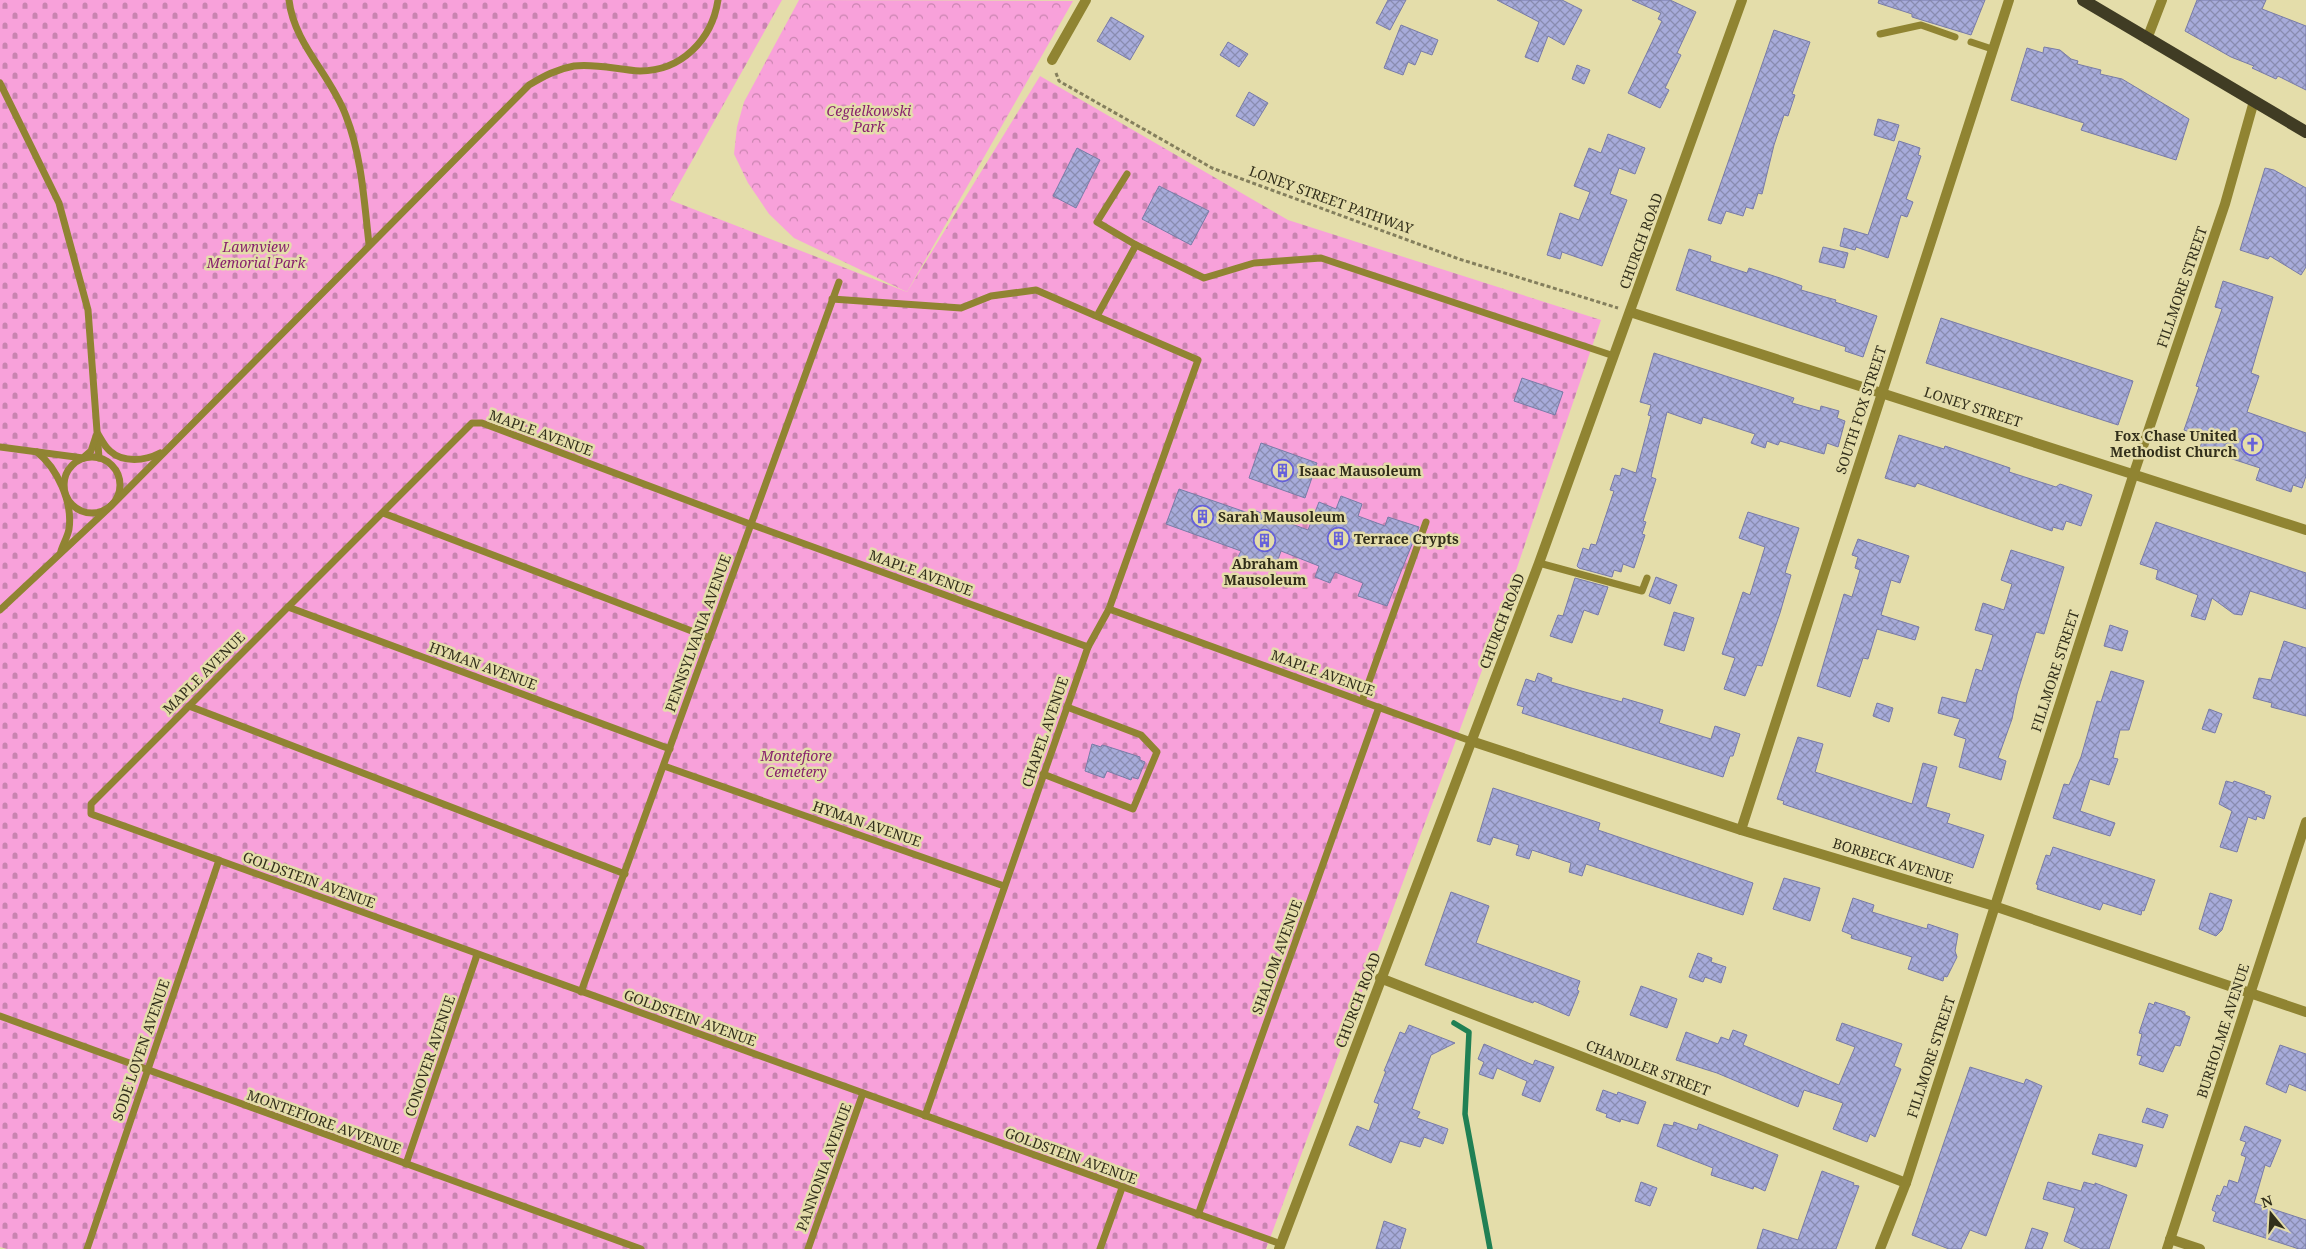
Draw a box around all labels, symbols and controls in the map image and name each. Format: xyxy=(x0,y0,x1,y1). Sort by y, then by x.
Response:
park label: Cegielkowski Park xyxy=(827,101,912,136)
street label: LONEY STREET PATHWAY xyxy=(1247,161,1416,238)
street label: CHURCH ROAD xyxy=(1614,190,1667,292)
street label: FILLMORE STREET xyxy=(2152,223,2211,350)
park label: Lawnview Memorial Park xyxy=(206,237,306,272)
street label: SOUTH FOX STREET xyxy=(1831,343,1890,476)
street label: LONEY STREET xyxy=(1922,382,2025,431)
street label: MAPLE AVENUE xyxy=(487,405,596,460)
place label: Fox Chase United Methodist Church xyxy=(2110,426,2237,461)
church icon: Fox Chase United Methodist Church xyxy=(2241,432,2265,456)
building icon: Isaac Mausoleum xyxy=(1271,459,1295,483)
place label: Isaac Mausoleum xyxy=(1299,461,1422,480)
building icon: Sarah Mausoleum xyxy=(1190,505,1214,529)
place label: Sarah Mausoleum xyxy=(1218,507,1346,526)
building icon: Terrace Crypts xyxy=(1326,527,1350,551)
building icon: Abraham Mausoleum xyxy=(1253,529,1277,553)
place label: Terrace Crypts xyxy=(1354,529,1459,548)
street label: MAPLE AVENUE xyxy=(867,545,976,600)
street label: PENNSYLVANIA AVENUE xyxy=(660,551,735,714)
place label: Abraham Mausoleum xyxy=(1224,554,1306,589)
street label: CHURCH ROAD xyxy=(1475,570,1529,671)
street label: FILLMORE STREET xyxy=(2026,607,2083,734)
street label: MAPLE AVENUE xyxy=(158,627,249,718)
street label: HYMAN AVENUE xyxy=(427,637,540,694)
street label: MAPLE AVENUE xyxy=(1269,645,1378,700)
street label: CHAPEL AVENUE xyxy=(1017,674,1072,790)
park label: Montefiore Cemetery xyxy=(759,746,832,781)
street label: HYMAN AVENUE xyxy=(810,796,924,851)
street label: BORBECK AVENUE xyxy=(1831,833,1956,888)
street label: GOLDSTEIN AVENUE xyxy=(240,847,378,912)
street label: SHALOM AVENUE xyxy=(1247,897,1306,1017)
street label: CHURCH ROAD xyxy=(1331,949,1385,1050)
street label: BURHOLME AVENUE xyxy=(2192,961,2253,1101)
street label: SODE LOVEN AVENUE xyxy=(107,976,174,1123)
street label: GOLDSTEIN AVENUE xyxy=(621,985,759,1050)
street label: CONOVER AVENUE xyxy=(400,992,459,1119)
street label: FILLMORE STREET xyxy=(1902,993,1959,1120)
street label: CHANDLER STREET xyxy=(1583,1035,1714,1100)
street label: MONTEFIORE AVVENUE xyxy=(244,1085,404,1158)
street label: PANNONIA AVENUE xyxy=(792,1100,856,1234)
street label: GOLDSTEIN AVENUE xyxy=(1002,1123,1140,1188)
north arrow xyxy=(2246,1189,2296,1239)
text: N xyxy=(2259,1190,2275,1212)

